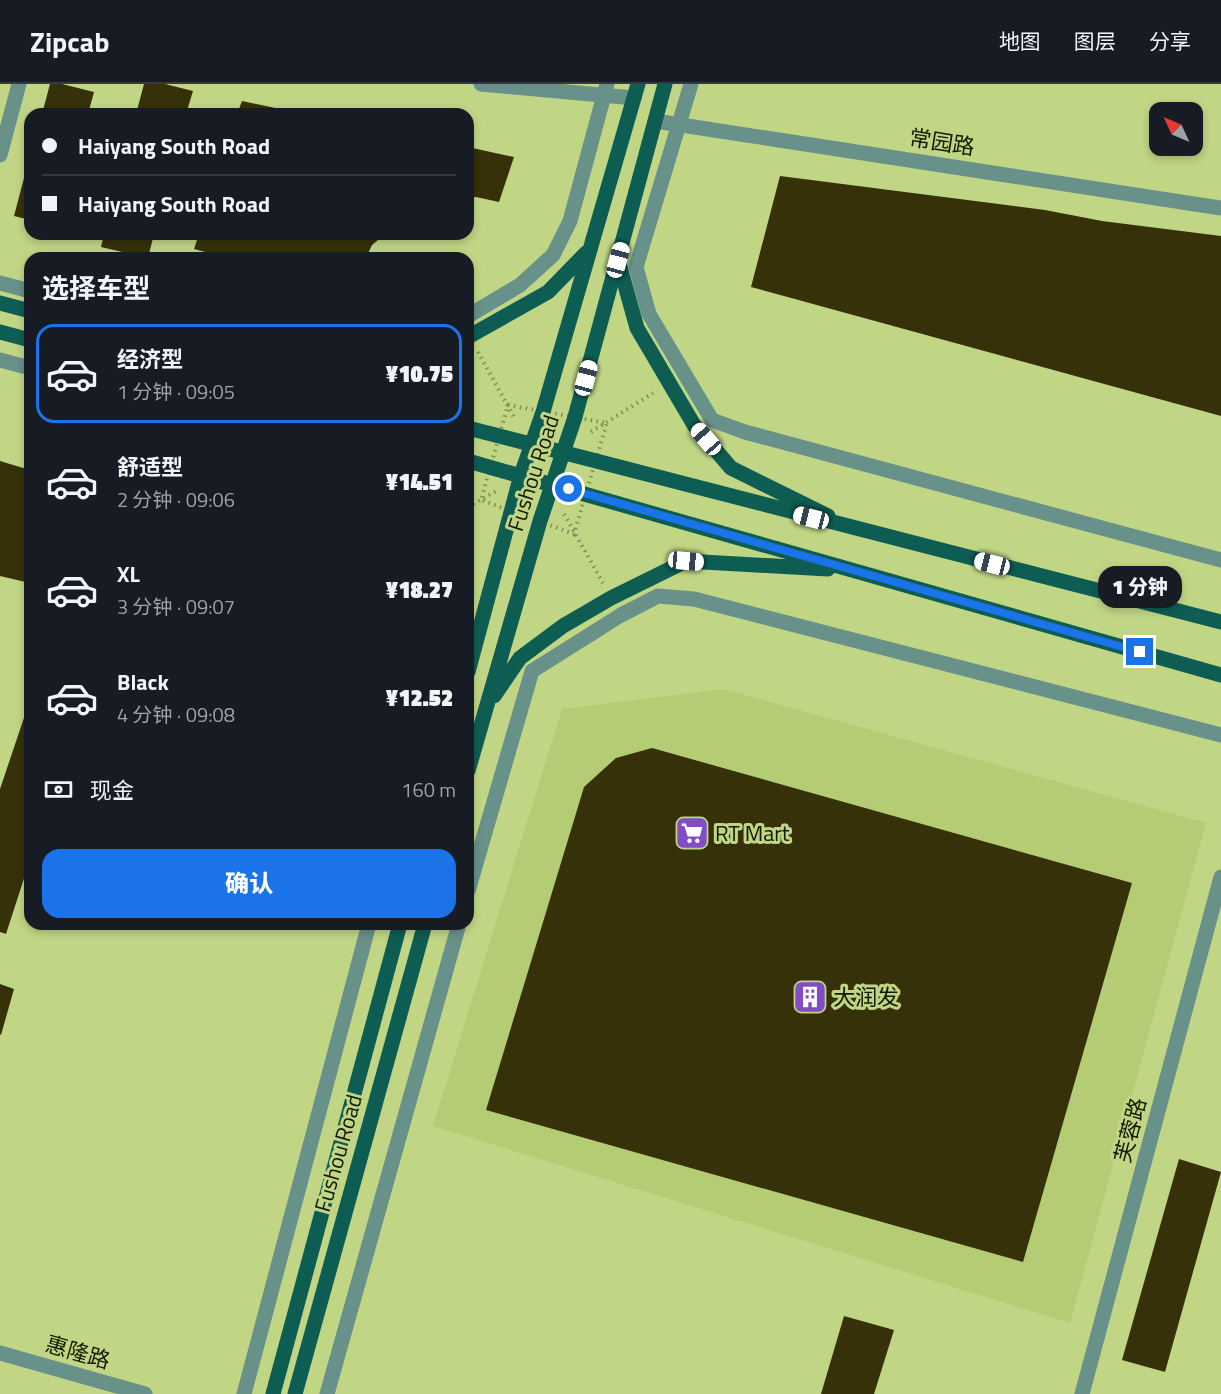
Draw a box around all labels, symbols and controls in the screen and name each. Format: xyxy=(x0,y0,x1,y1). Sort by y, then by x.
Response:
text: Zipcab xyxy=(30,20,109,63)
text: 地图 xyxy=(999,25,1041,57)
text: 图层 xyxy=(1074,25,1116,57)
text: 分享 xyxy=(1149,25,1191,57)
north arrow xyxy=(1149,102,1203,156)
map controls xyxy=(1149,102,1203,156)
street label: 常园路 xyxy=(907,120,977,164)
text: Haiyang South Road xyxy=(78,129,270,163)
text: Haiyang South Road xyxy=(78,187,270,221)
car xyxy=(605,240,631,280)
text: 选择车型 xyxy=(42,267,150,308)
text: 经济型 xyxy=(117,342,183,376)
icon: car xyxy=(45,347,99,401)
text: ¥10.75 xyxy=(386,357,453,391)
car xyxy=(573,358,599,398)
text: 1 分钟 · 09:05 xyxy=(117,376,235,407)
street label: Fushou Road xyxy=(498,410,568,536)
car xyxy=(687,420,725,458)
text: 舒适型 xyxy=(117,450,183,484)
icon: car xyxy=(45,455,99,509)
text: ¥14.51 xyxy=(386,465,453,499)
route start xyxy=(555,475,582,502)
text: 2 分钟 · 09:06 xyxy=(117,484,235,515)
car xyxy=(791,505,831,531)
car xyxy=(667,550,705,572)
car xyxy=(972,551,1012,577)
text: XL xyxy=(117,557,140,591)
icon: car xyxy=(45,563,99,617)
callout: 1 分钟 xyxy=(1098,565,1182,607)
text: 1 分钟 xyxy=(1112,571,1168,602)
text: ¥18.27 xyxy=(386,573,453,607)
text: 3 分钟 · 09:07 xyxy=(117,591,235,622)
route end xyxy=(1126,638,1153,665)
text: Black xyxy=(117,665,169,699)
icon: car xyxy=(45,671,99,725)
text: ¥12.52 xyxy=(386,681,453,715)
text: 4 分钟 · 09:08 xyxy=(117,699,235,730)
icon: cash xyxy=(42,773,75,806)
text: 现金 xyxy=(90,773,134,807)
text: 160 m xyxy=(401,774,456,805)
supermarket icon: RT Mart xyxy=(674,815,710,851)
place label: RT Mart xyxy=(715,816,790,850)
button: 确认 xyxy=(42,849,456,918)
building icon: 大润发 xyxy=(792,979,828,1015)
place label: 大润发 xyxy=(833,980,899,1014)
street label: Fushou Road xyxy=(305,1090,371,1216)
street label: 芙蓉路 xyxy=(1105,1094,1155,1166)
street label: 惠隆路 xyxy=(42,1327,114,1377)

